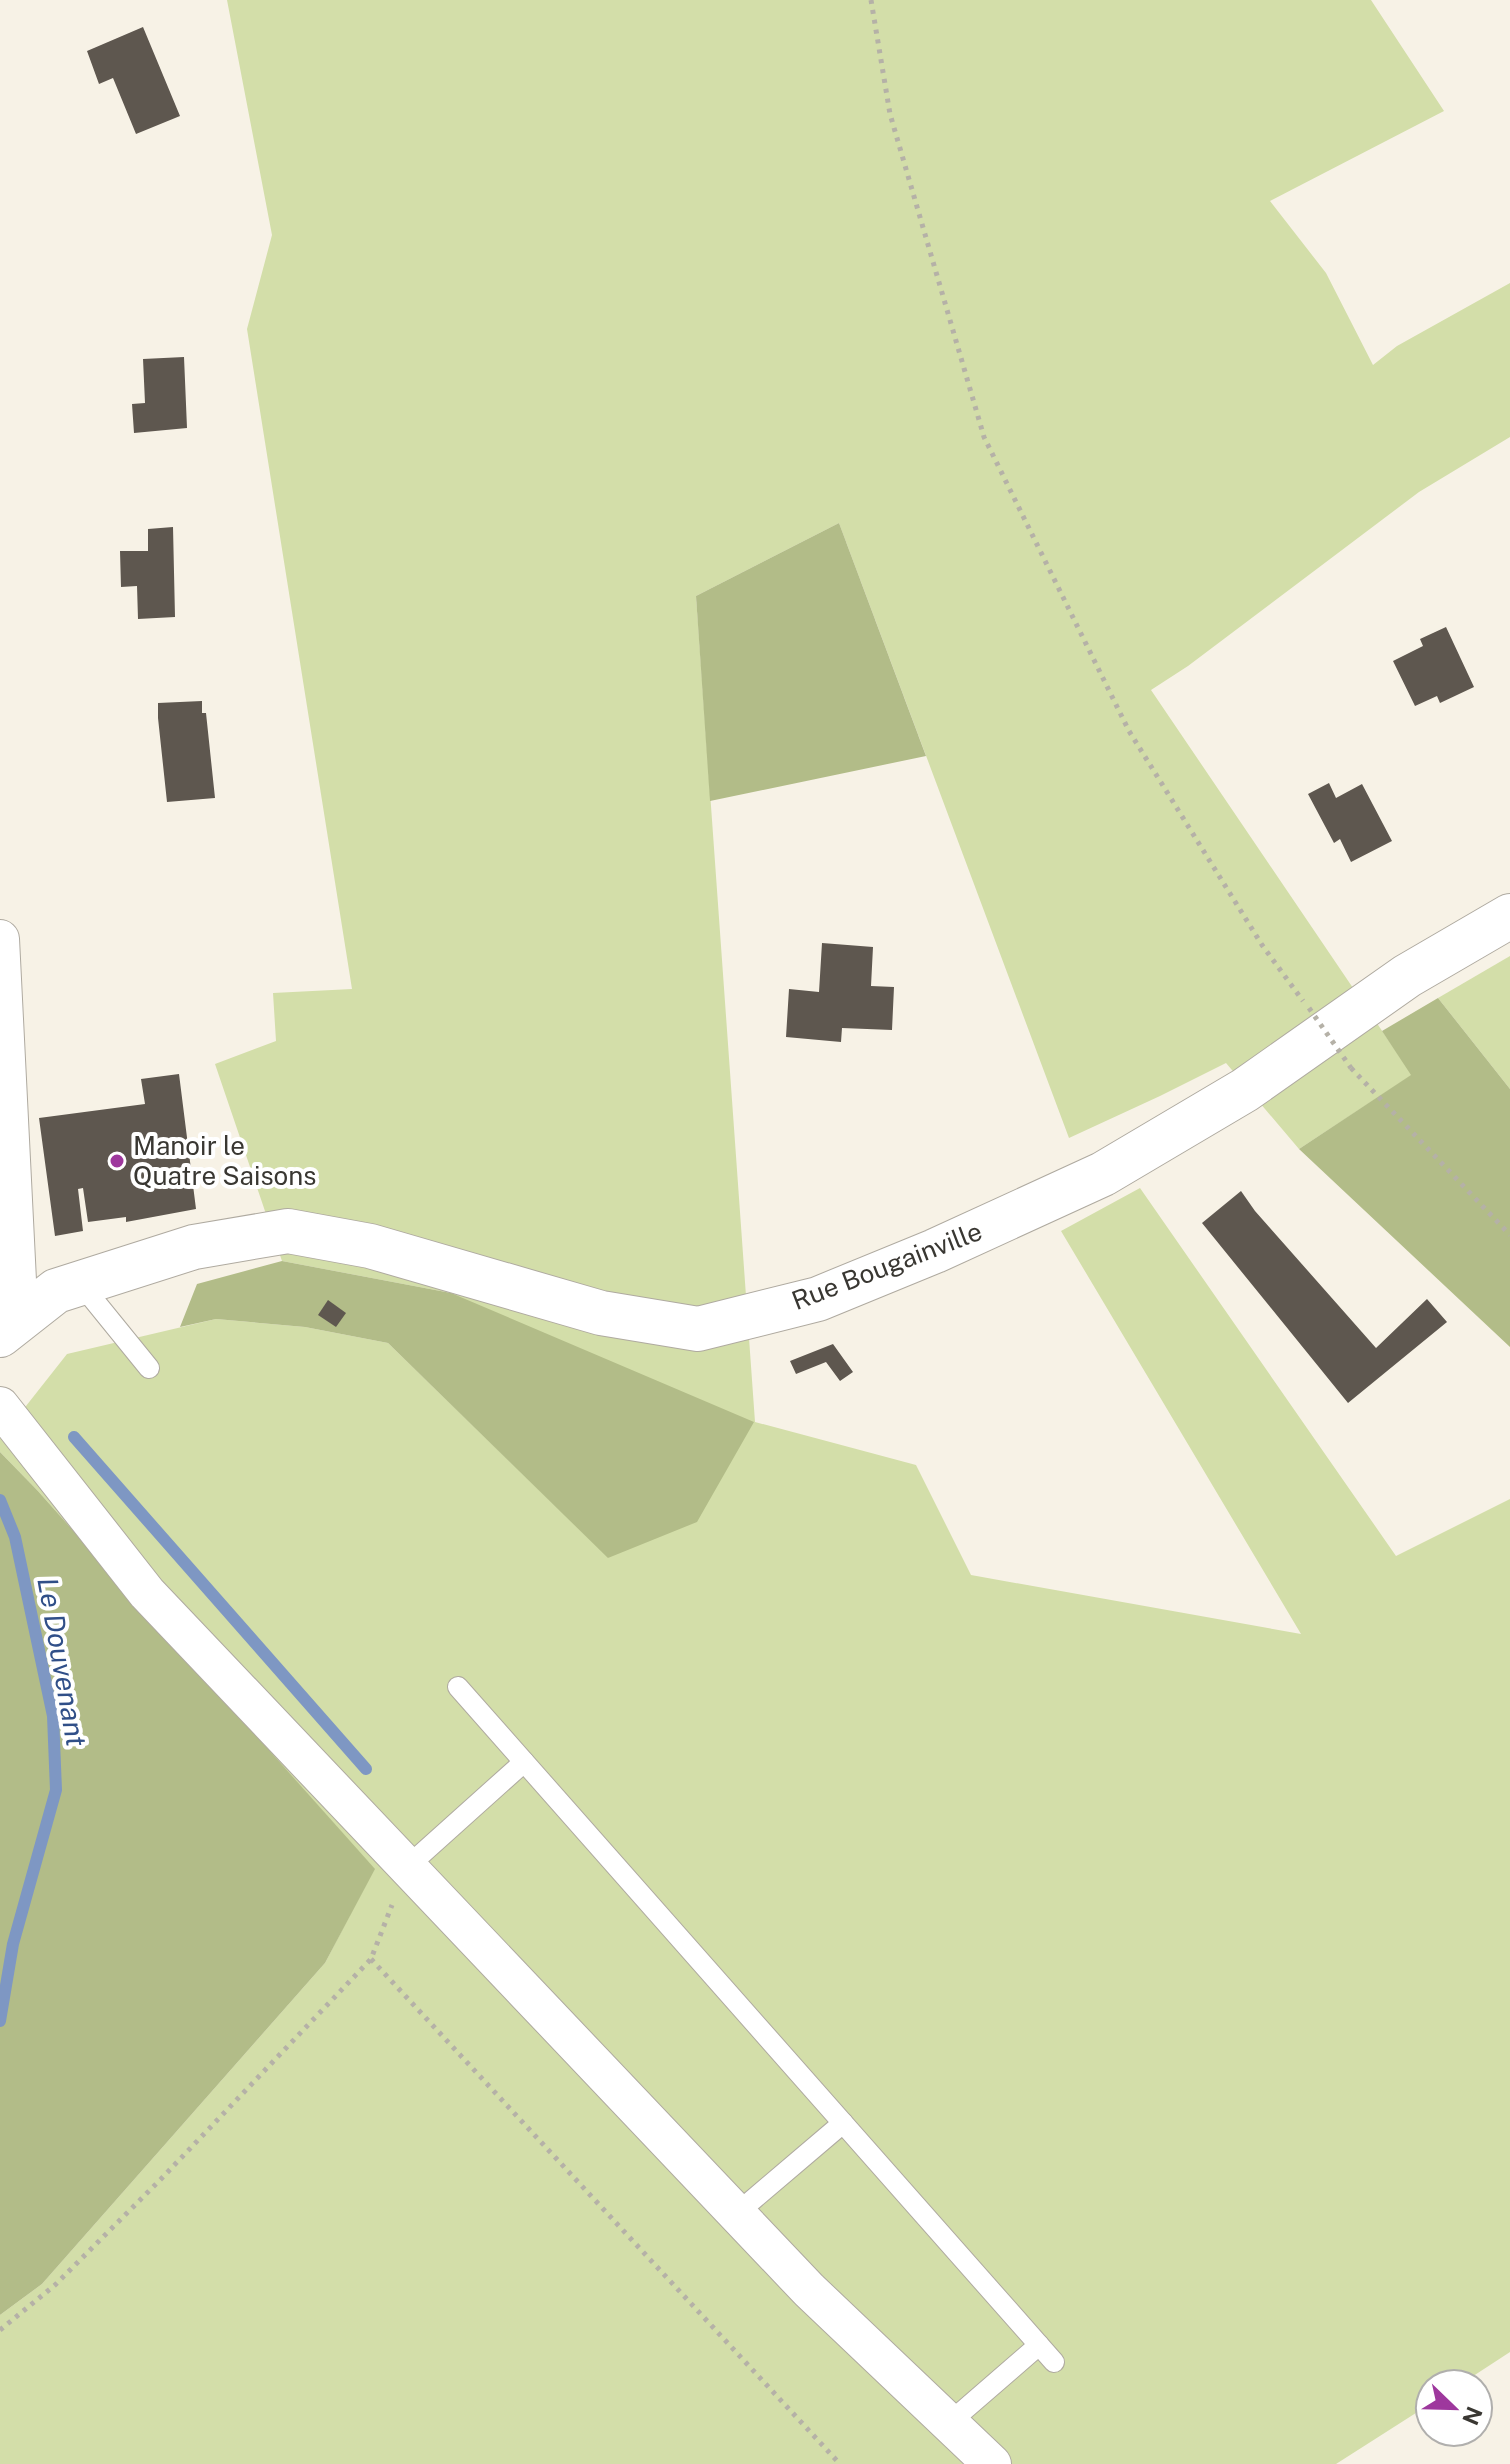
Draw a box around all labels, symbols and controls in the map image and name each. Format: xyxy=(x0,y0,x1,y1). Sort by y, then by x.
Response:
place label: Manoir le Quatre Saisons xyxy=(133,1130,316,1191)
marker: Manoir le Quatre Saisons xyxy=(108,1152,126,1170)
street label: Rue Bougainville xyxy=(787,1215,986,1316)
water label: Le Douvenant xyxy=(31,1575,94,1749)
north arrow xyxy=(1414,2368,1494,2448)
text: N xyxy=(1457,2403,1488,2429)

